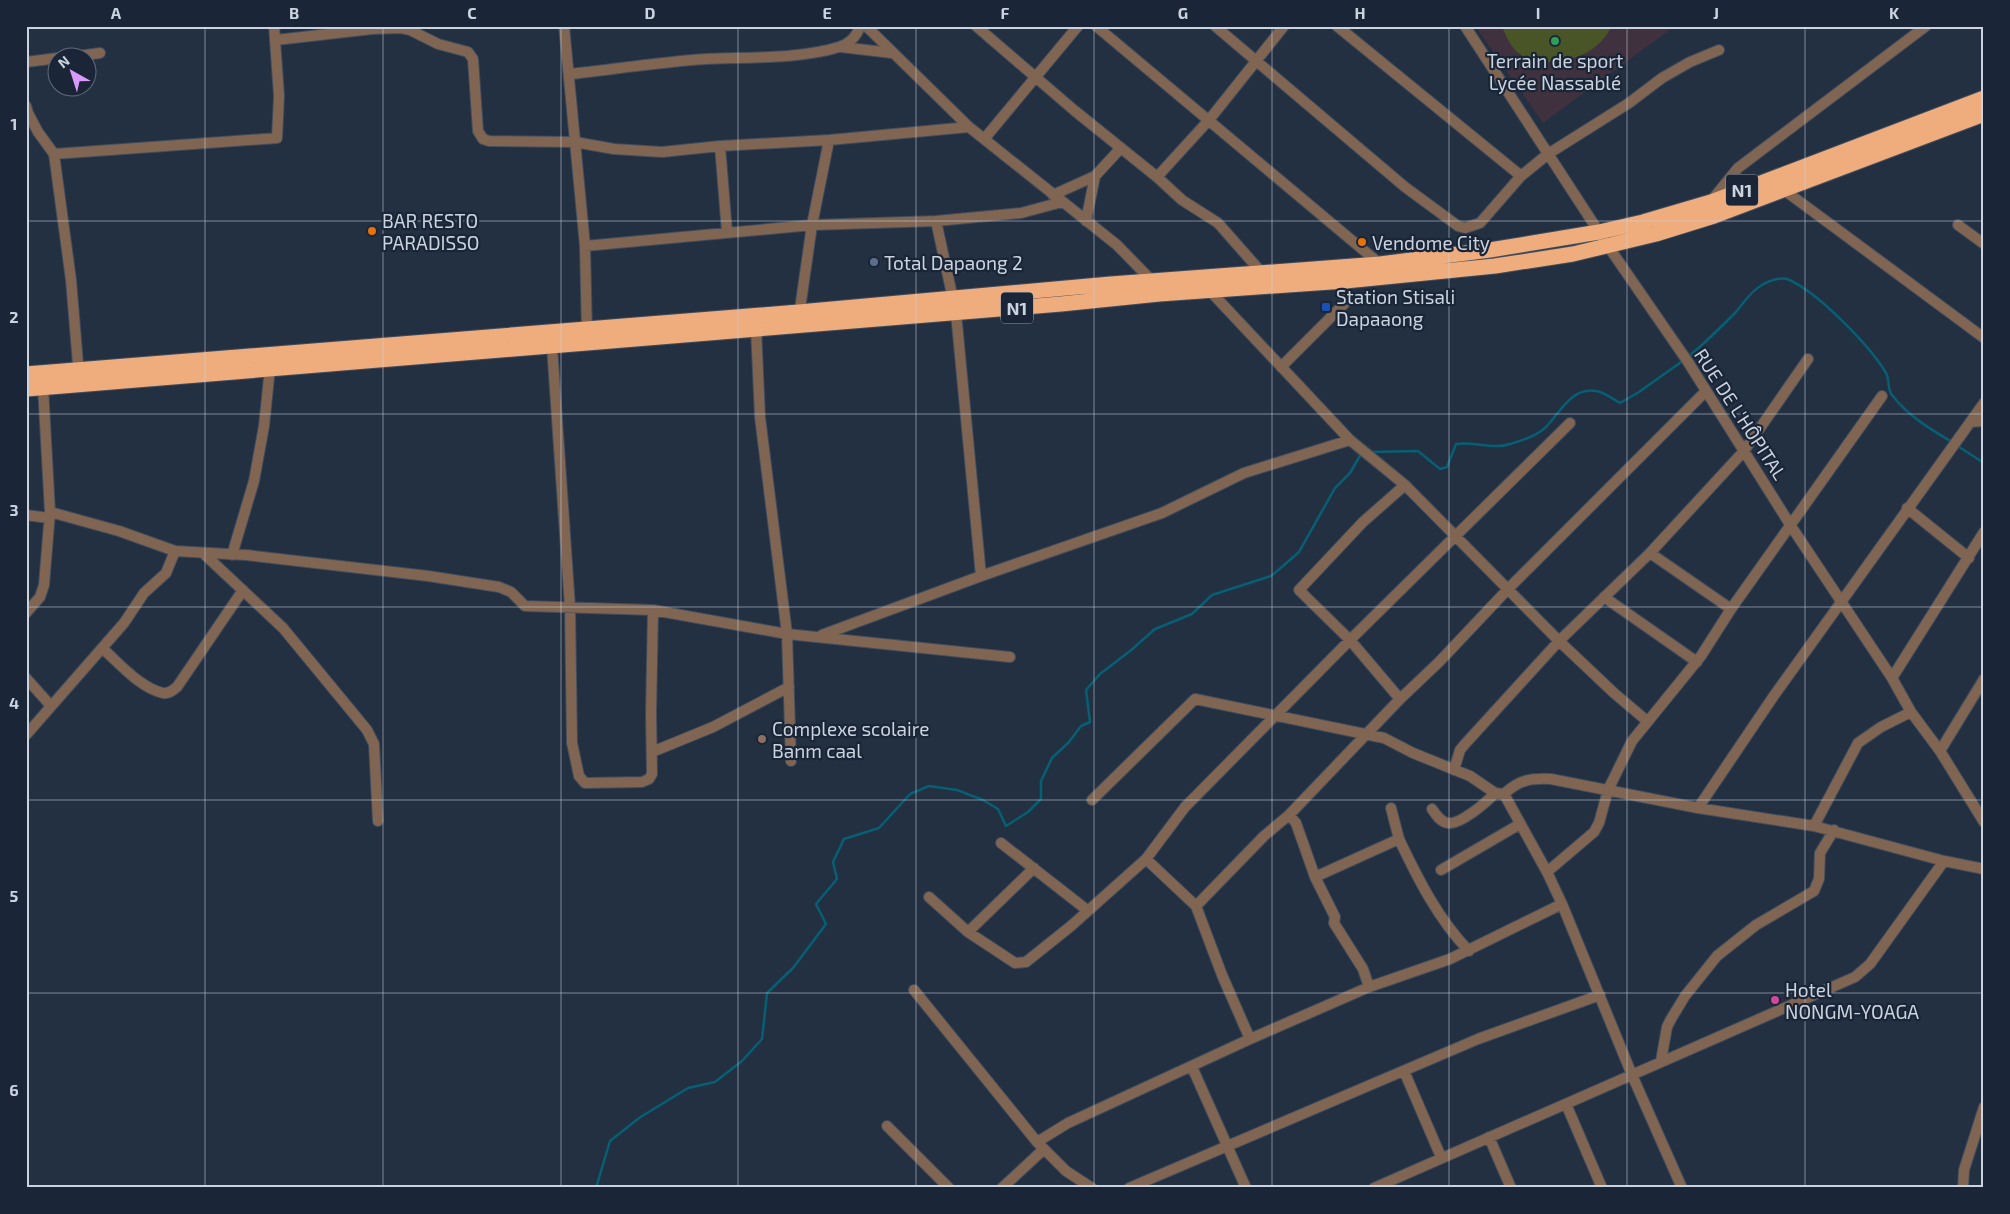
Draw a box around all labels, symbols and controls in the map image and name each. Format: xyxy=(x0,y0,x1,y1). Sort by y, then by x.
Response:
text: A xyxy=(111,3,122,22)
text: B xyxy=(289,3,299,22)
text: C xyxy=(467,3,477,22)
text: D xyxy=(645,3,656,22)
text: E xyxy=(822,3,832,22)
text: F xyxy=(1001,3,1010,22)
text: G xyxy=(1178,3,1188,22)
text: H xyxy=(1354,3,1366,22)
text: I xyxy=(1536,3,1540,22)
text: J xyxy=(1713,3,1719,22)
text: K xyxy=(1889,3,1900,22)
marker: Terrain de sport Lycée Nassablé xyxy=(1549,35,1561,47)
north arrow xyxy=(48,48,98,98)
place label: Terrain de sport Lycée Nassablé xyxy=(1487,49,1623,94)
text: N xyxy=(54,52,73,71)
text: 1 xyxy=(11,114,17,133)
road number: N1 xyxy=(1726,174,1758,206)
place label: BAR RESTO PARADISSO xyxy=(382,209,480,254)
marker: BAR RESTO PARADISSO xyxy=(366,225,378,237)
place label: Vendome City xyxy=(1372,231,1490,254)
marker: Vendome City xyxy=(1356,236,1368,248)
place label: Total Dapaong 2 xyxy=(884,251,1023,274)
marker: Total Dapaong 2 xyxy=(868,256,880,268)
place label: Station Stisali Dapaaong xyxy=(1336,285,1455,330)
road number: N1 xyxy=(1001,292,1033,324)
marker: Station Stisali Dapaaong xyxy=(1320,301,1332,313)
text: 2 xyxy=(9,307,19,326)
street label: RUE DE L'HÔPITAL xyxy=(1690,344,1792,484)
text: 3 xyxy=(9,500,19,519)
text: 4 xyxy=(9,693,19,712)
place label: Complexe scolaire Banm caal xyxy=(772,717,929,762)
marker: Complexe scolaire Banm caal xyxy=(756,733,768,745)
text: 5 xyxy=(10,886,19,905)
place label: Hotel NONGM-YOAGA xyxy=(1785,978,1919,1023)
marker: Hotel NONGM-YOAGA xyxy=(1769,994,1781,1006)
text: 6 xyxy=(9,1080,19,1099)

